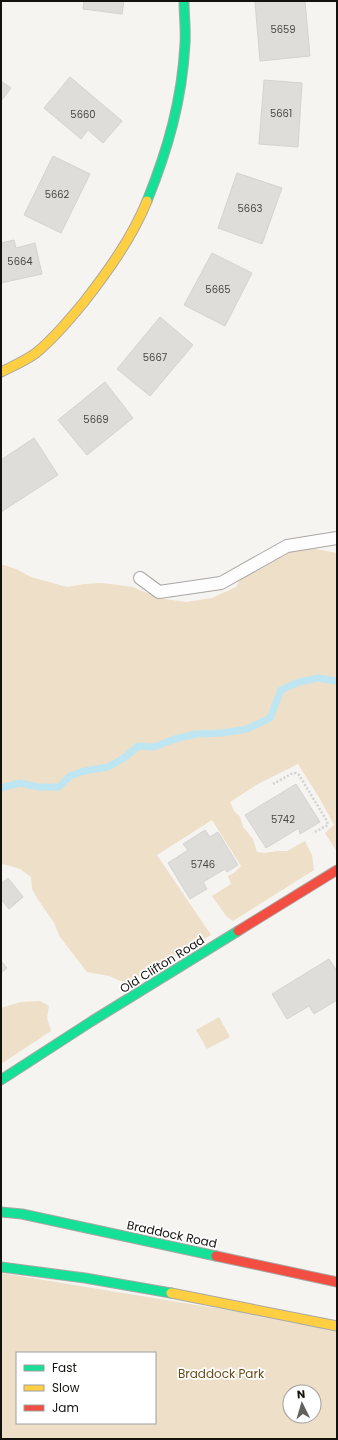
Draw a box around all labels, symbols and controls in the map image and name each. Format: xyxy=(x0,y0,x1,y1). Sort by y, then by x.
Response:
house number: 5659 xyxy=(270,22,296,37)
house number: 5661 xyxy=(270,106,292,121)
house number: 5660 xyxy=(70,107,96,122)
house number: 5662 xyxy=(45,187,70,202)
house number: 5663 xyxy=(238,201,263,216)
house number: 5664 xyxy=(7,254,33,269)
house number: 5665 xyxy=(205,282,231,297)
house number: 5667 xyxy=(143,350,168,365)
house number: 5669 xyxy=(83,412,109,427)
house number: 5742 xyxy=(271,812,295,827)
house number: 5746 xyxy=(191,857,215,872)
street label: Old Clifton Road xyxy=(116,931,208,997)
street label: Braddock Road xyxy=(125,1216,219,1252)
legend xyxy=(16,1352,156,1424)
text: Fast xyxy=(52,1359,77,1376)
park label: Braddock Park xyxy=(178,1365,265,1382)
text: Slow xyxy=(52,1379,80,1396)
north arrow xyxy=(282,1384,322,1424)
text: N xyxy=(296,1386,306,1402)
text: Jam xyxy=(52,1399,79,1416)

